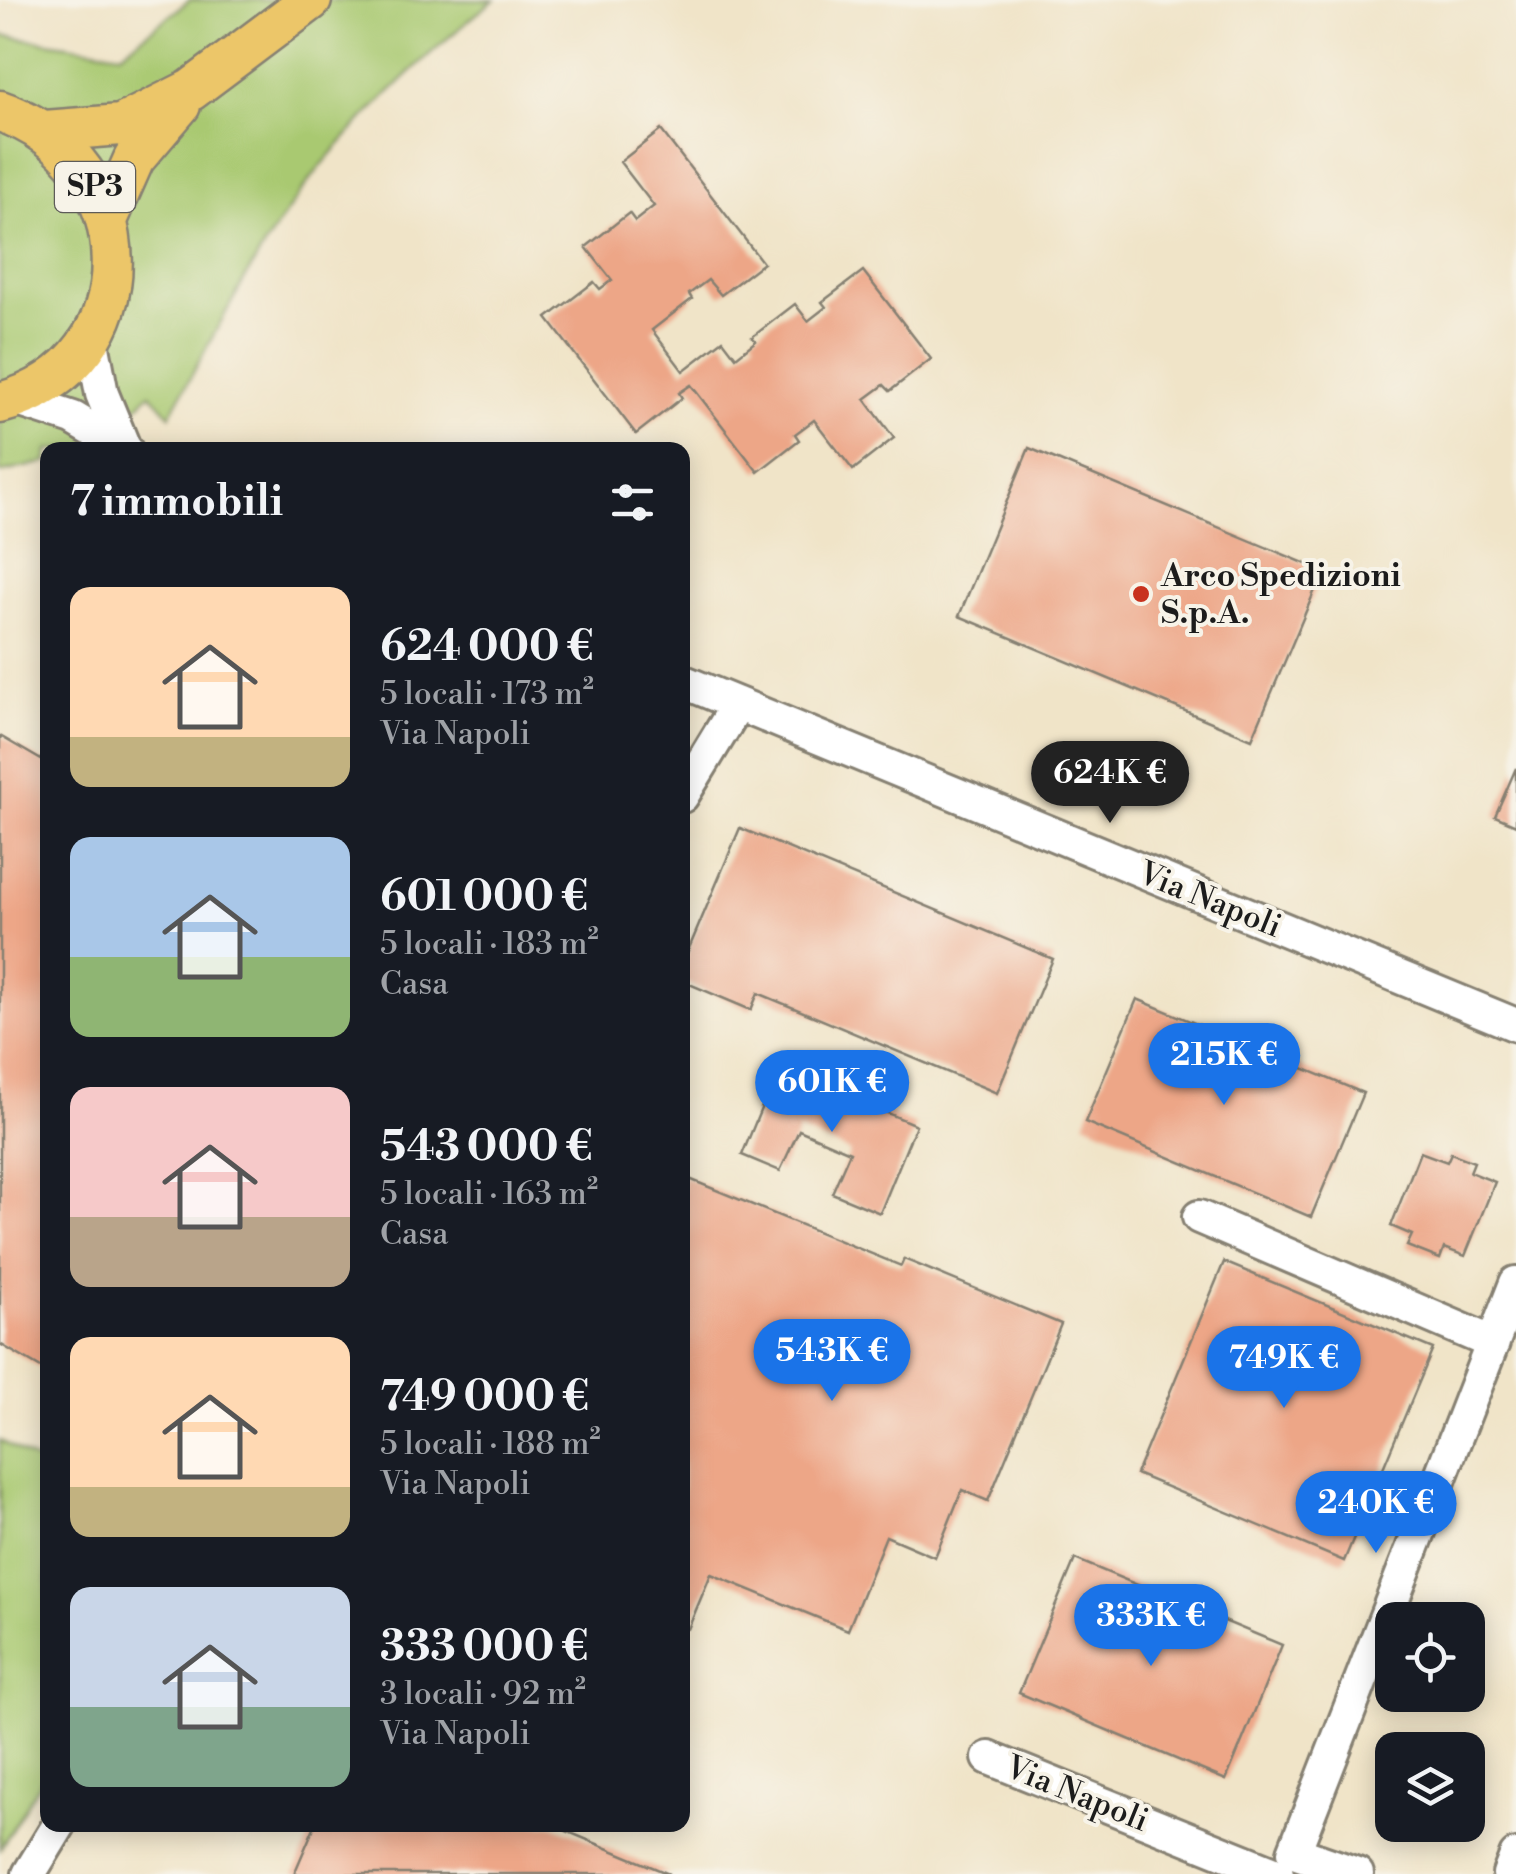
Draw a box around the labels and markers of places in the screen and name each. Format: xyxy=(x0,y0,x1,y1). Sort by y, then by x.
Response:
place label: Arco Spedizioni S.p.A. xyxy=(1160,556,1401,633)
marker: Arco Spedizioni S.p.A. xyxy=(1130,583,1152,605)
pin: 624K € xyxy=(1029,741,1191,826)
pin: 215K € xyxy=(1143,1023,1305,1108)
pin: 601K € xyxy=(751,1050,913,1135)
pin: 543K € xyxy=(751,1319,913,1404)
pin: 749K € xyxy=(1203,1326,1365,1411)
pin: 240K € xyxy=(1295,1471,1457,1556)
pin: 333K € xyxy=(1070,1584,1232,1669)

